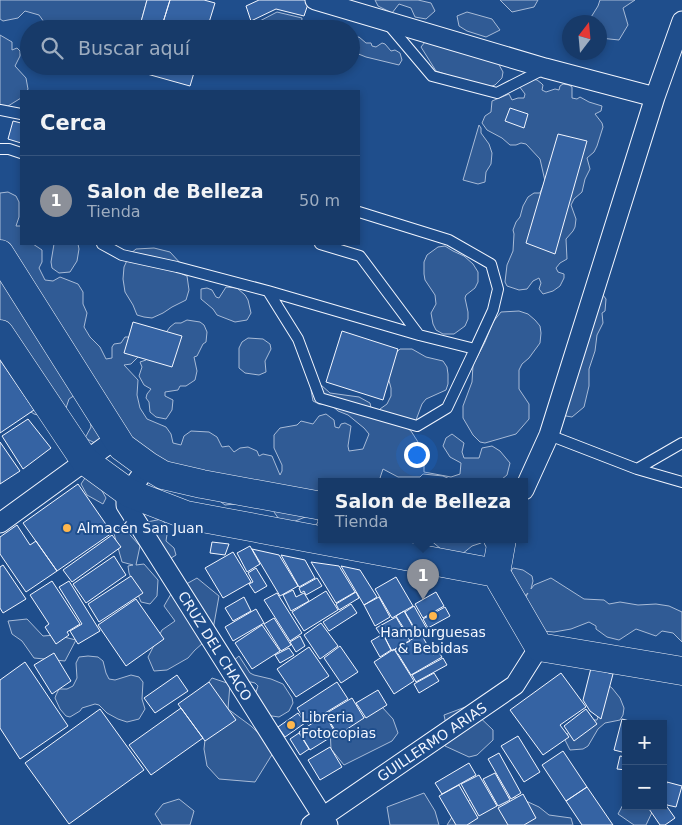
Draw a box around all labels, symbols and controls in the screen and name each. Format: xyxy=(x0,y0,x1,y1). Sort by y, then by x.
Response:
north arrow xyxy=(562,15,607,60)
search box xyxy=(20,20,360,75)
icon: search xyxy=(38,34,66,62)
text: Buscar aquí xyxy=(78,37,190,59)
text: Cerca xyxy=(40,111,107,135)
text: Salon de Belleza xyxy=(87,180,263,202)
text: 1 xyxy=(50,191,62,210)
text: 50 m xyxy=(299,191,340,210)
text: Tienda xyxy=(87,202,141,221)
your location xyxy=(404,442,430,468)
popup xyxy=(318,478,528,543)
text: Salon de Belleza xyxy=(335,490,511,512)
text: Tienda xyxy=(335,512,388,531)
place label: Almacén San Juan xyxy=(77,520,204,536)
marker: Almacén San Juan xyxy=(61,522,73,534)
pin: 1 xyxy=(407,559,439,600)
street label: CRUZ DEL CHACO xyxy=(175,588,255,704)
marker: Hamburguesas & Bebidas xyxy=(427,610,439,622)
place label: Hamburguesas & Bebidas xyxy=(380,624,486,656)
street label: GUILLERMO ARIAS xyxy=(374,699,490,785)
place label: Libreria Fotocopias xyxy=(301,709,376,741)
marker: Libreria Fotocopias xyxy=(285,719,297,731)
map controls xyxy=(622,720,667,810)
button: + xyxy=(622,720,667,765)
button: − xyxy=(622,765,667,810)

